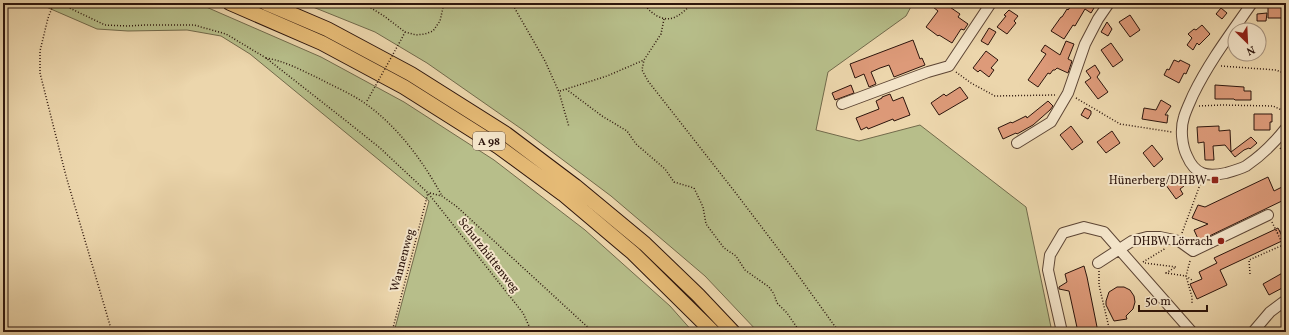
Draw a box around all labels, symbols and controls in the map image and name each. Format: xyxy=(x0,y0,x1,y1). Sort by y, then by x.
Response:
north arrow xyxy=(1227,22,1267,62)
text: N xyxy=(1244,41,1257,58)
road number: A 98 xyxy=(473,132,505,150)
place label: Hünerberg/DHBW xyxy=(1109,173,1207,189)
marker: Hünerberg/DHBW xyxy=(1210,175,1220,185)
street label: Schutzhüttenweg xyxy=(454,215,523,297)
street label: Wannenweg xyxy=(387,227,419,294)
place label: DHBW Lörrach xyxy=(1133,234,1213,250)
marker: DHBW Lörrach xyxy=(1216,236,1226,246)
scale bar xyxy=(1139,287,1207,313)
text: 50 m xyxy=(1145,294,1171,310)

